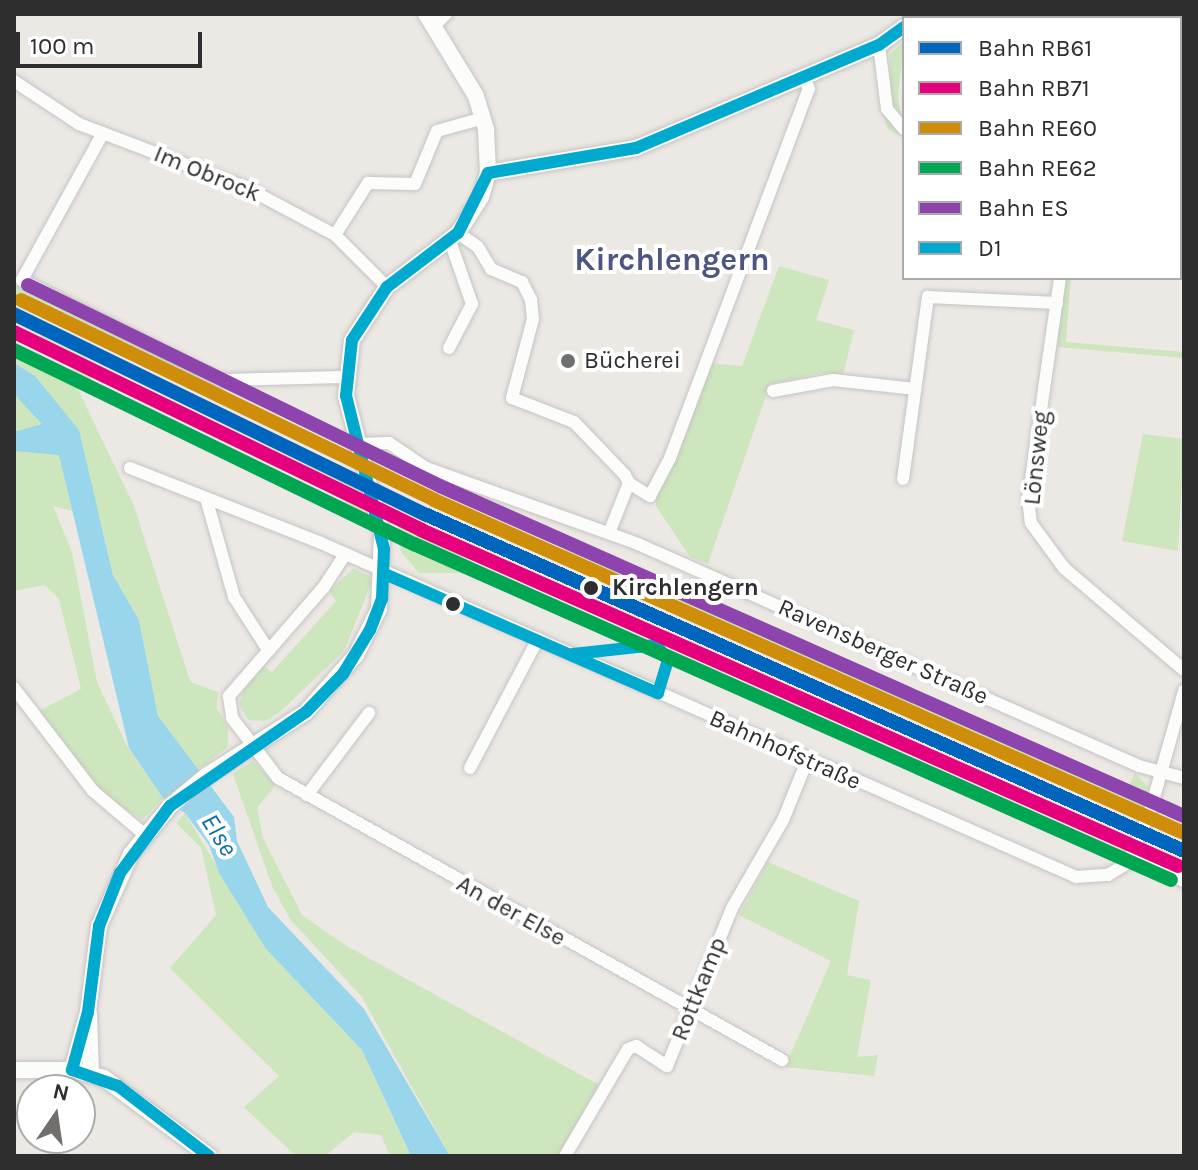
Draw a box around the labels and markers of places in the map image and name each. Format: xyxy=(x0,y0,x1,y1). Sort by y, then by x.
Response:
place label: Bücherei xyxy=(584,347,681,375)
marker: Bücherei xyxy=(559,352,577,370)
marker: Kirchlengern xyxy=(577,574,605,602)
place label: Kirchlengern xyxy=(612,574,759,602)
unlabelled marker xyxy=(445,596,461,612)

